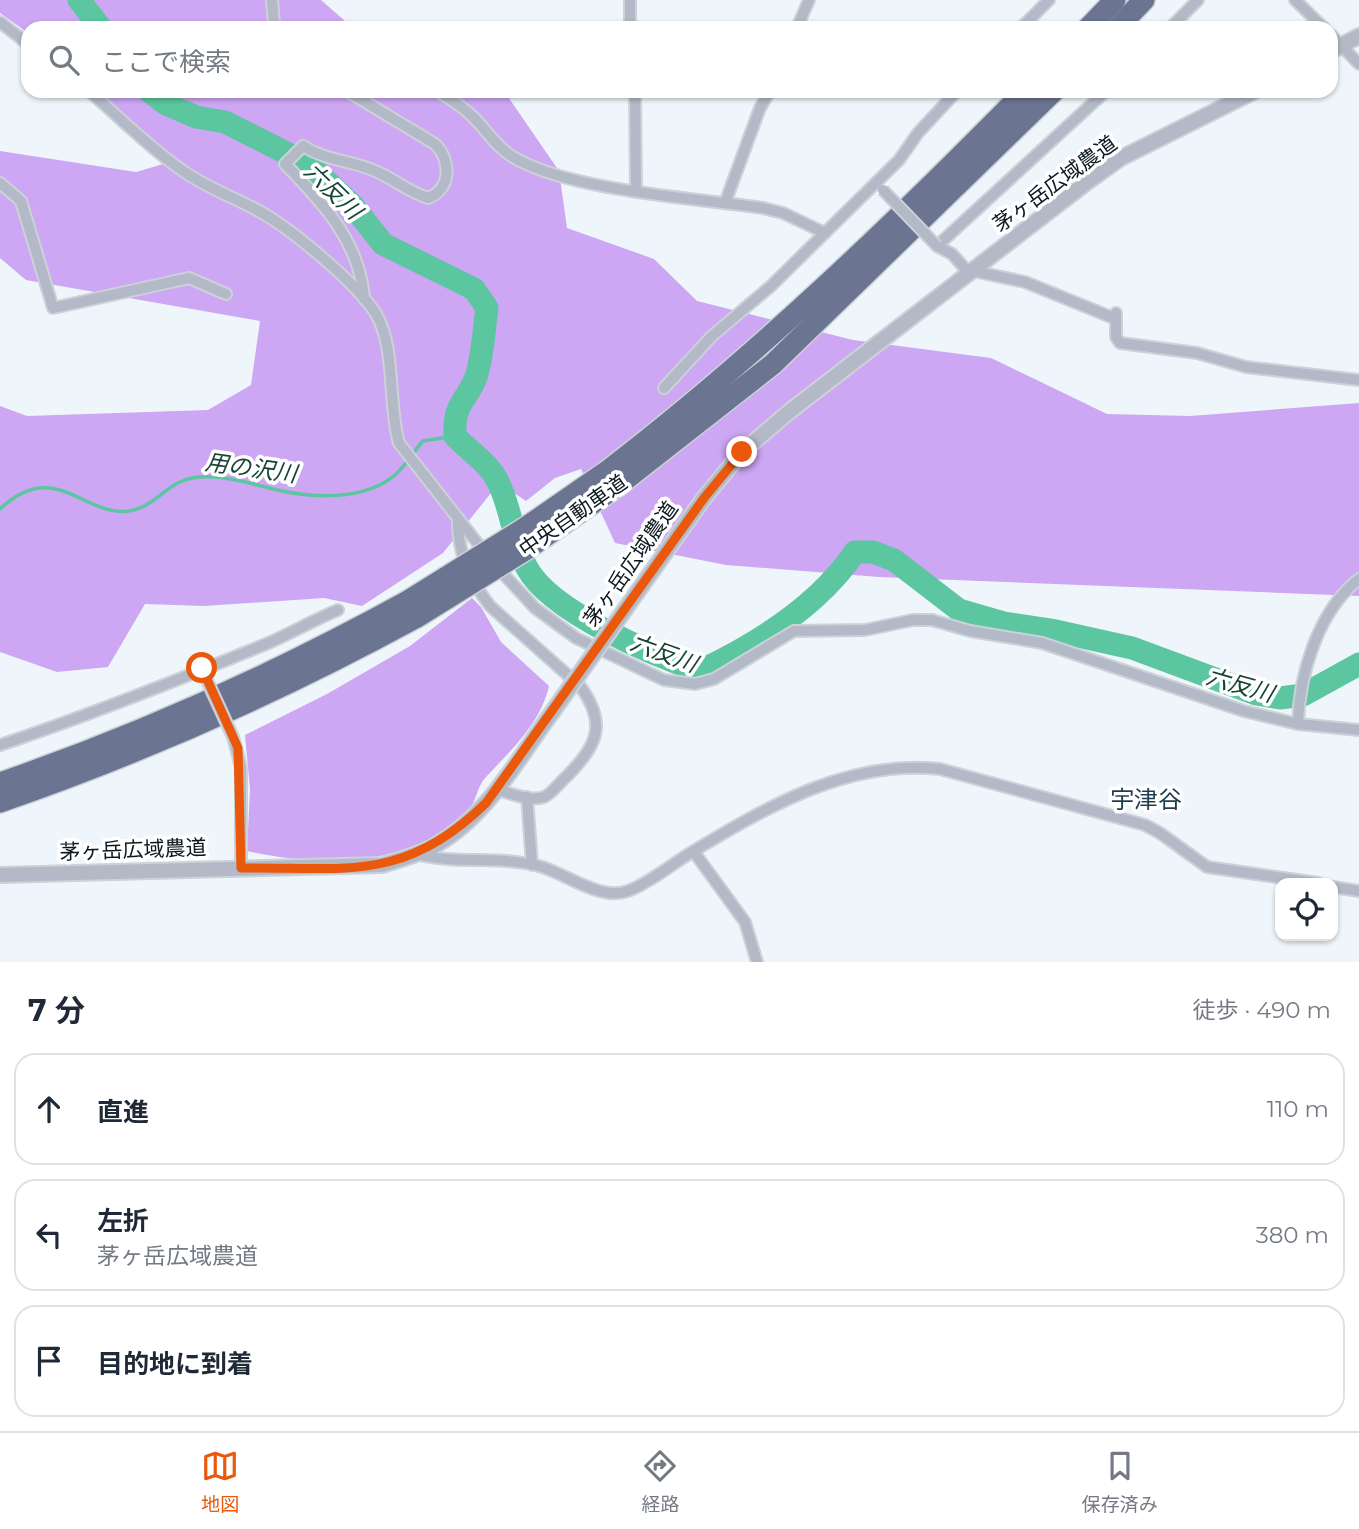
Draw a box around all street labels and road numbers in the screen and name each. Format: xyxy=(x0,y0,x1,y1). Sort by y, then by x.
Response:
street label: 茅ヶ岳広域農道 xyxy=(988,130,1122,237)
street label: 中央自動車道 xyxy=(514,469,631,562)
street label: 茅ヶ岳広域農道 xyxy=(578,496,683,631)
street label: 茅ヶ岳広域農道 xyxy=(59,834,207,865)

